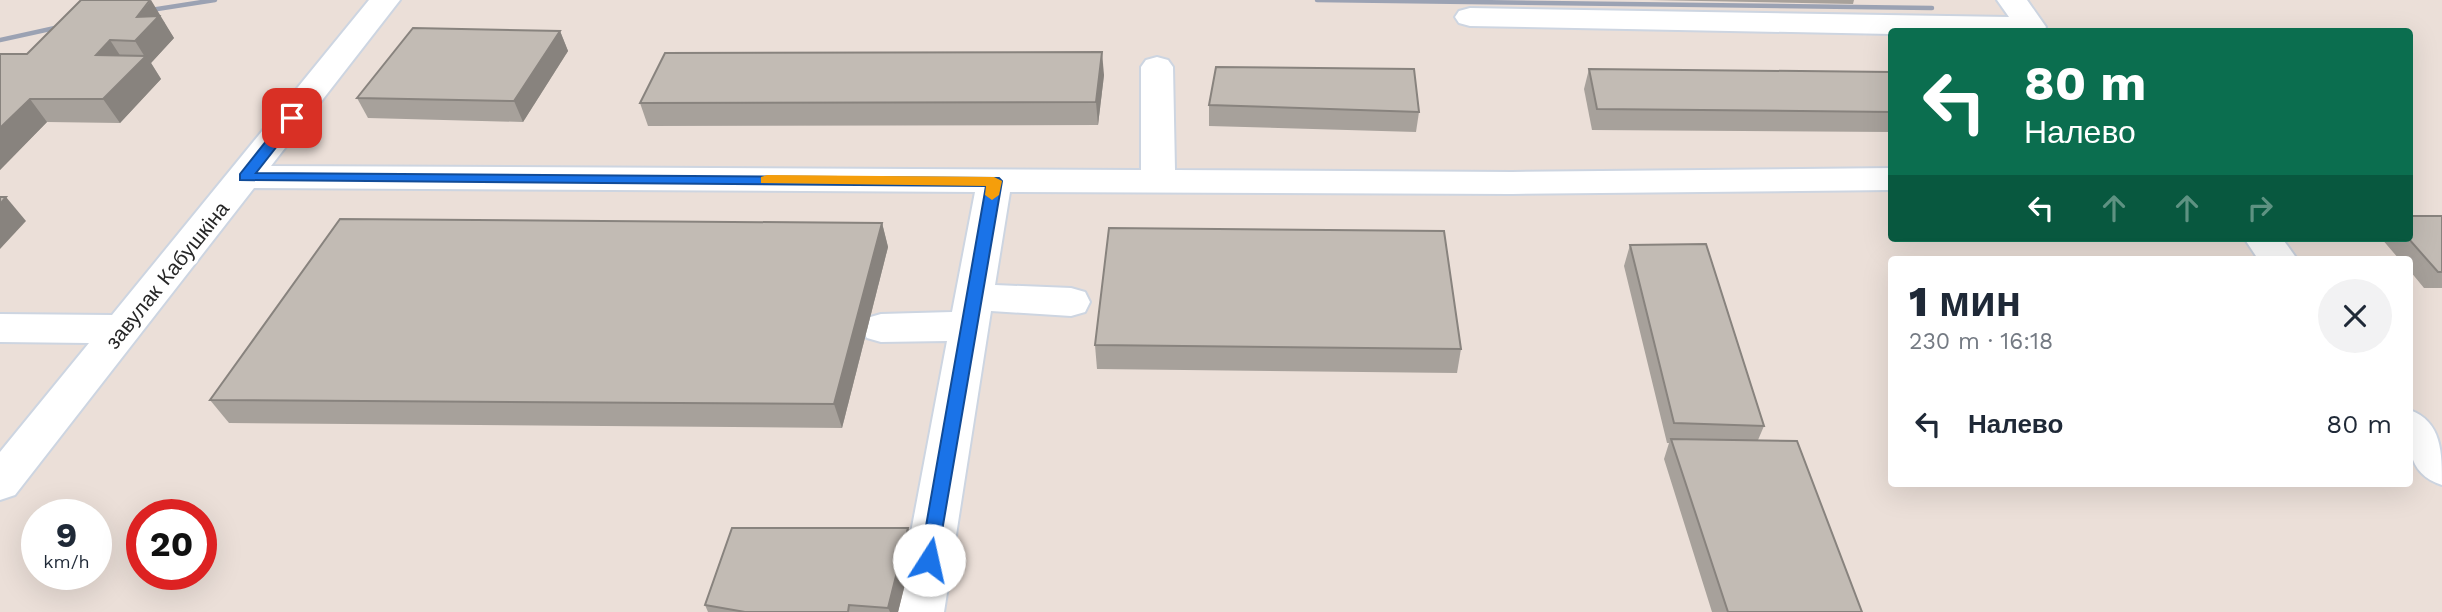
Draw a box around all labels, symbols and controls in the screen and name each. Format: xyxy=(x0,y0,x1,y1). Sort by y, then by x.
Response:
text: 80 m xyxy=(2024,54,2146,112)
icon: left xyxy=(1909,56,2000,147)
pin xyxy=(262,88,322,148)
icon: arrive xyxy=(273,99,311,137)
text: Налево xyxy=(2024,113,2136,151)
icon: left xyxy=(2022,189,2060,227)
icon: ahead xyxy=(2095,189,2133,227)
icon: ahead xyxy=(2168,189,2206,227)
icon: right xyxy=(2241,189,2279,227)
street label: завулак Кабушкіна xyxy=(100,196,234,354)
text: 1 мин xyxy=(1909,277,2021,326)
button: close xyxy=(2318,279,2392,353)
text: 230 m · 16:18 xyxy=(1909,328,2053,355)
icon: left xyxy=(1909,405,1947,443)
text: Налево xyxy=(1968,409,2063,439)
text: 80 m xyxy=(2326,409,2392,439)
speed limit sign: 20 xyxy=(126,499,217,590)
text: 9 xyxy=(56,514,77,556)
position arrow xyxy=(892,523,966,597)
text: km/h xyxy=(43,551,90,572)

